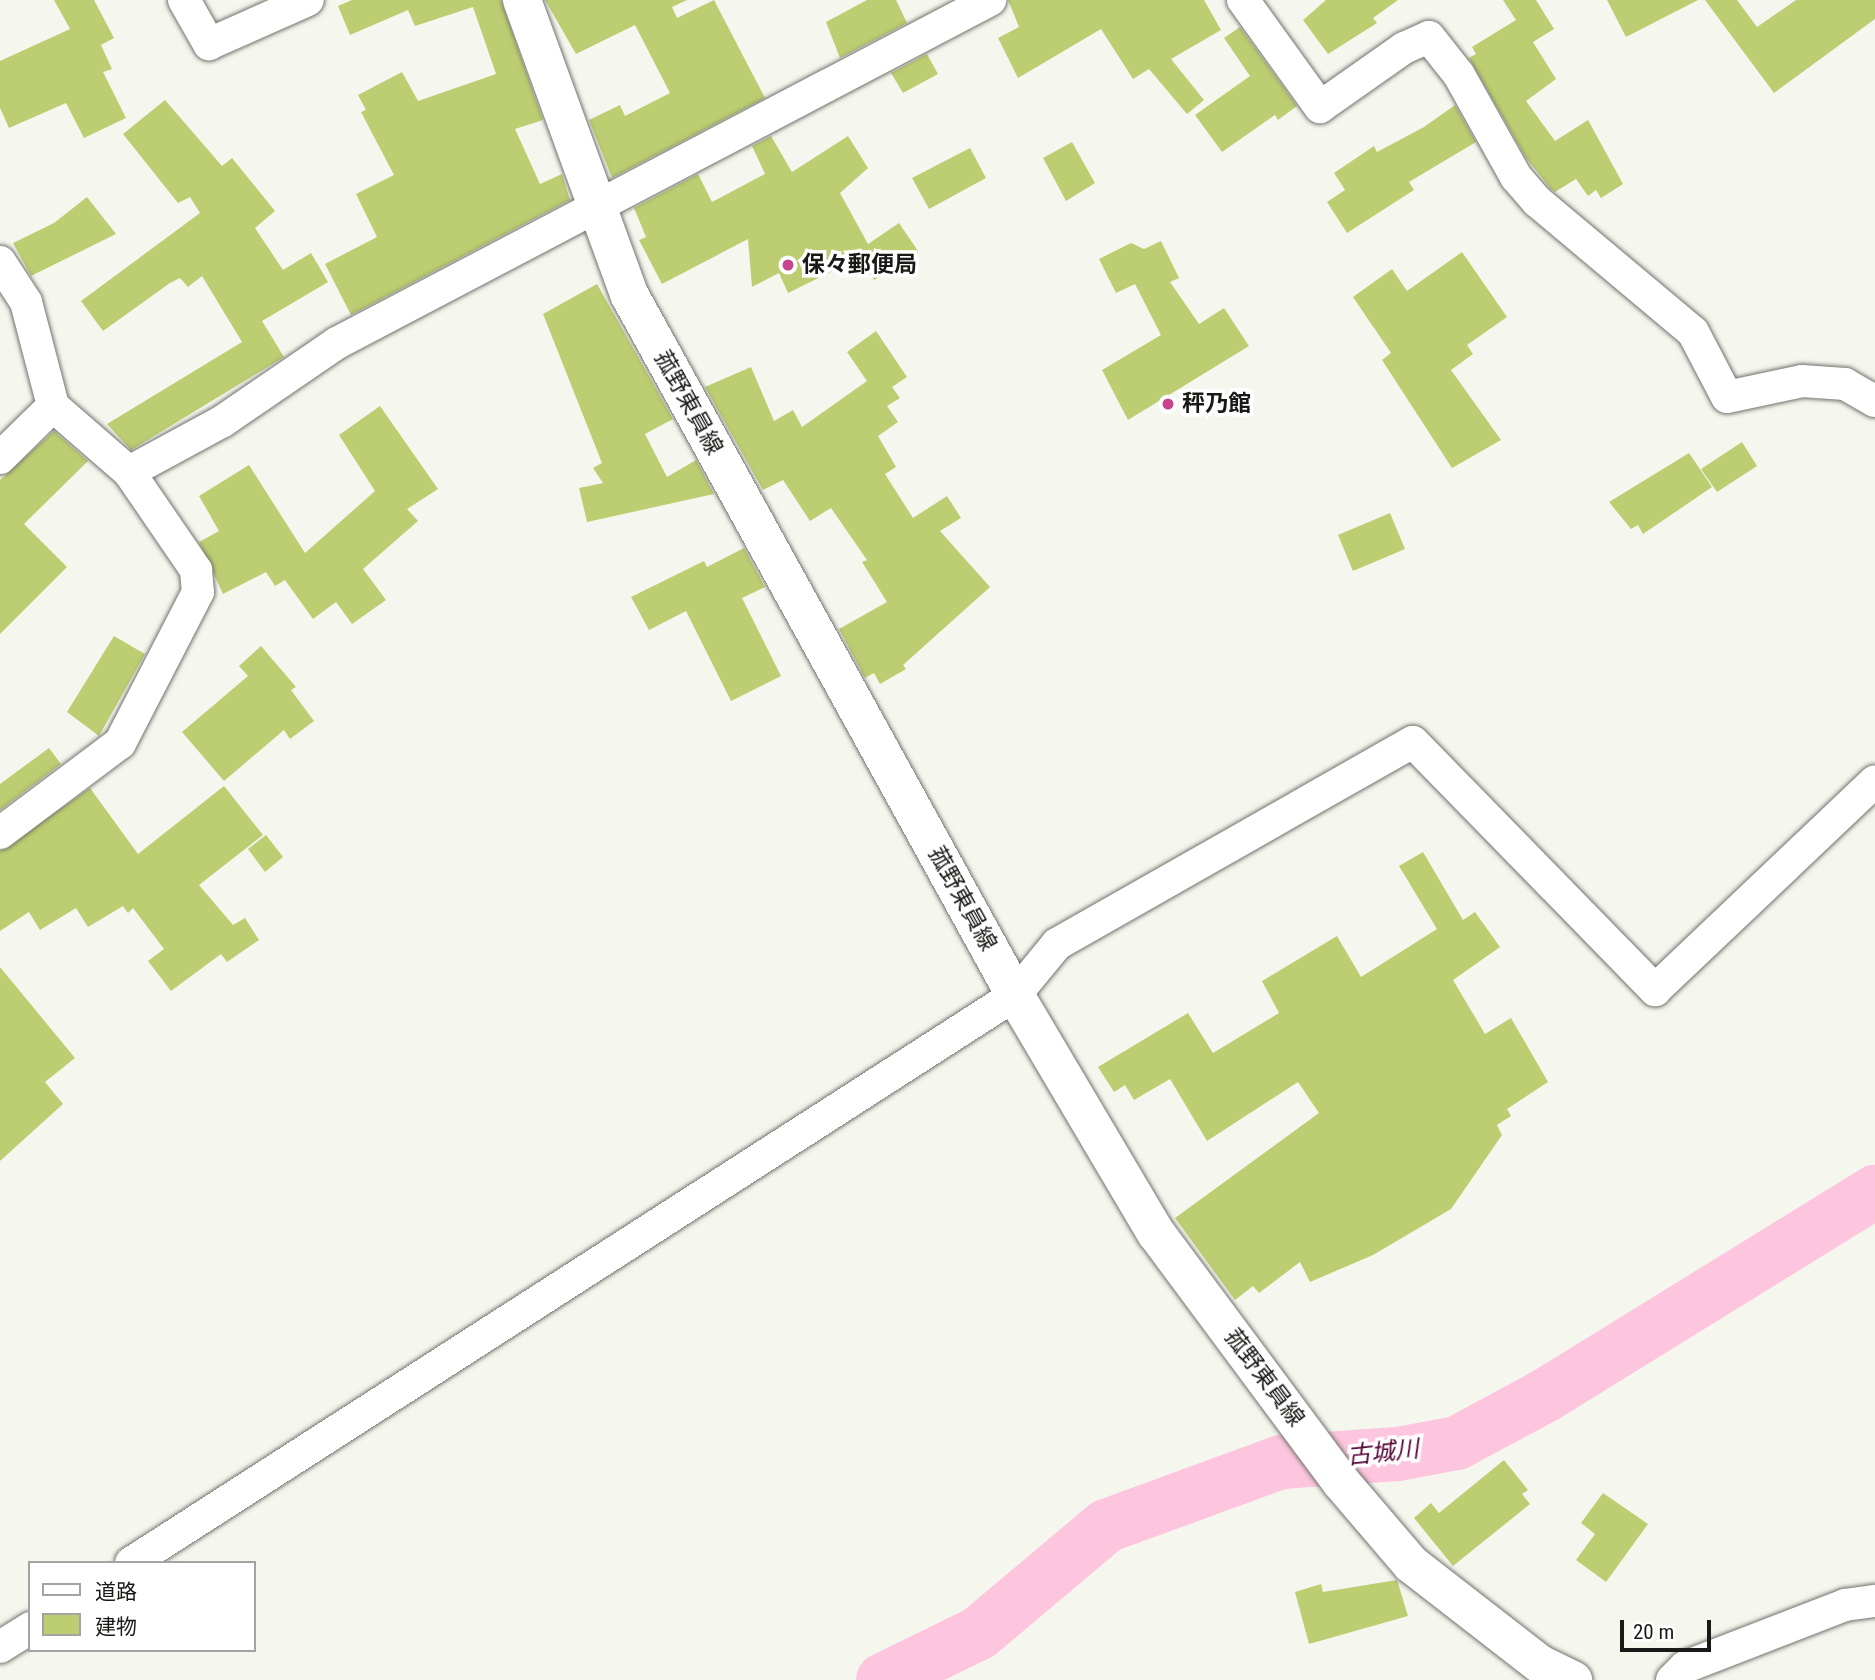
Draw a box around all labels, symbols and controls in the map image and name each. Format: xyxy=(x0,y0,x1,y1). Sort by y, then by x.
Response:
place label: 保々郵便局 xyxy=(802,251,917,279)
marker: 保々郵便局 xyxy=(780,257,796,273)
street label: 菰野東員線 xyxy=(648,346,728,460)
place label: 秤乃館 xyxy=(1182,390,1251,418)
marker: 秤乃館 xyxy=(1160,396,1176,412)
street label: 菰野東員線 xyxy=(922,842,1002,956)
street label: 菰野東員線 xyxy=(1218,1324,1310,1432)
water label: 古城川 xyxy=(1346,1435,1420,1471)
legend xyxy=(28,1561,256,1652)
text: 道路 xyxy=(95,1580,137,1604)
scale bar xyxy=(1623,1606,1714,1650)
text: 建物 xyxy=(95,1615,137,1639)
text: 20 m xyxy=(1633,1620,1674,1644)

